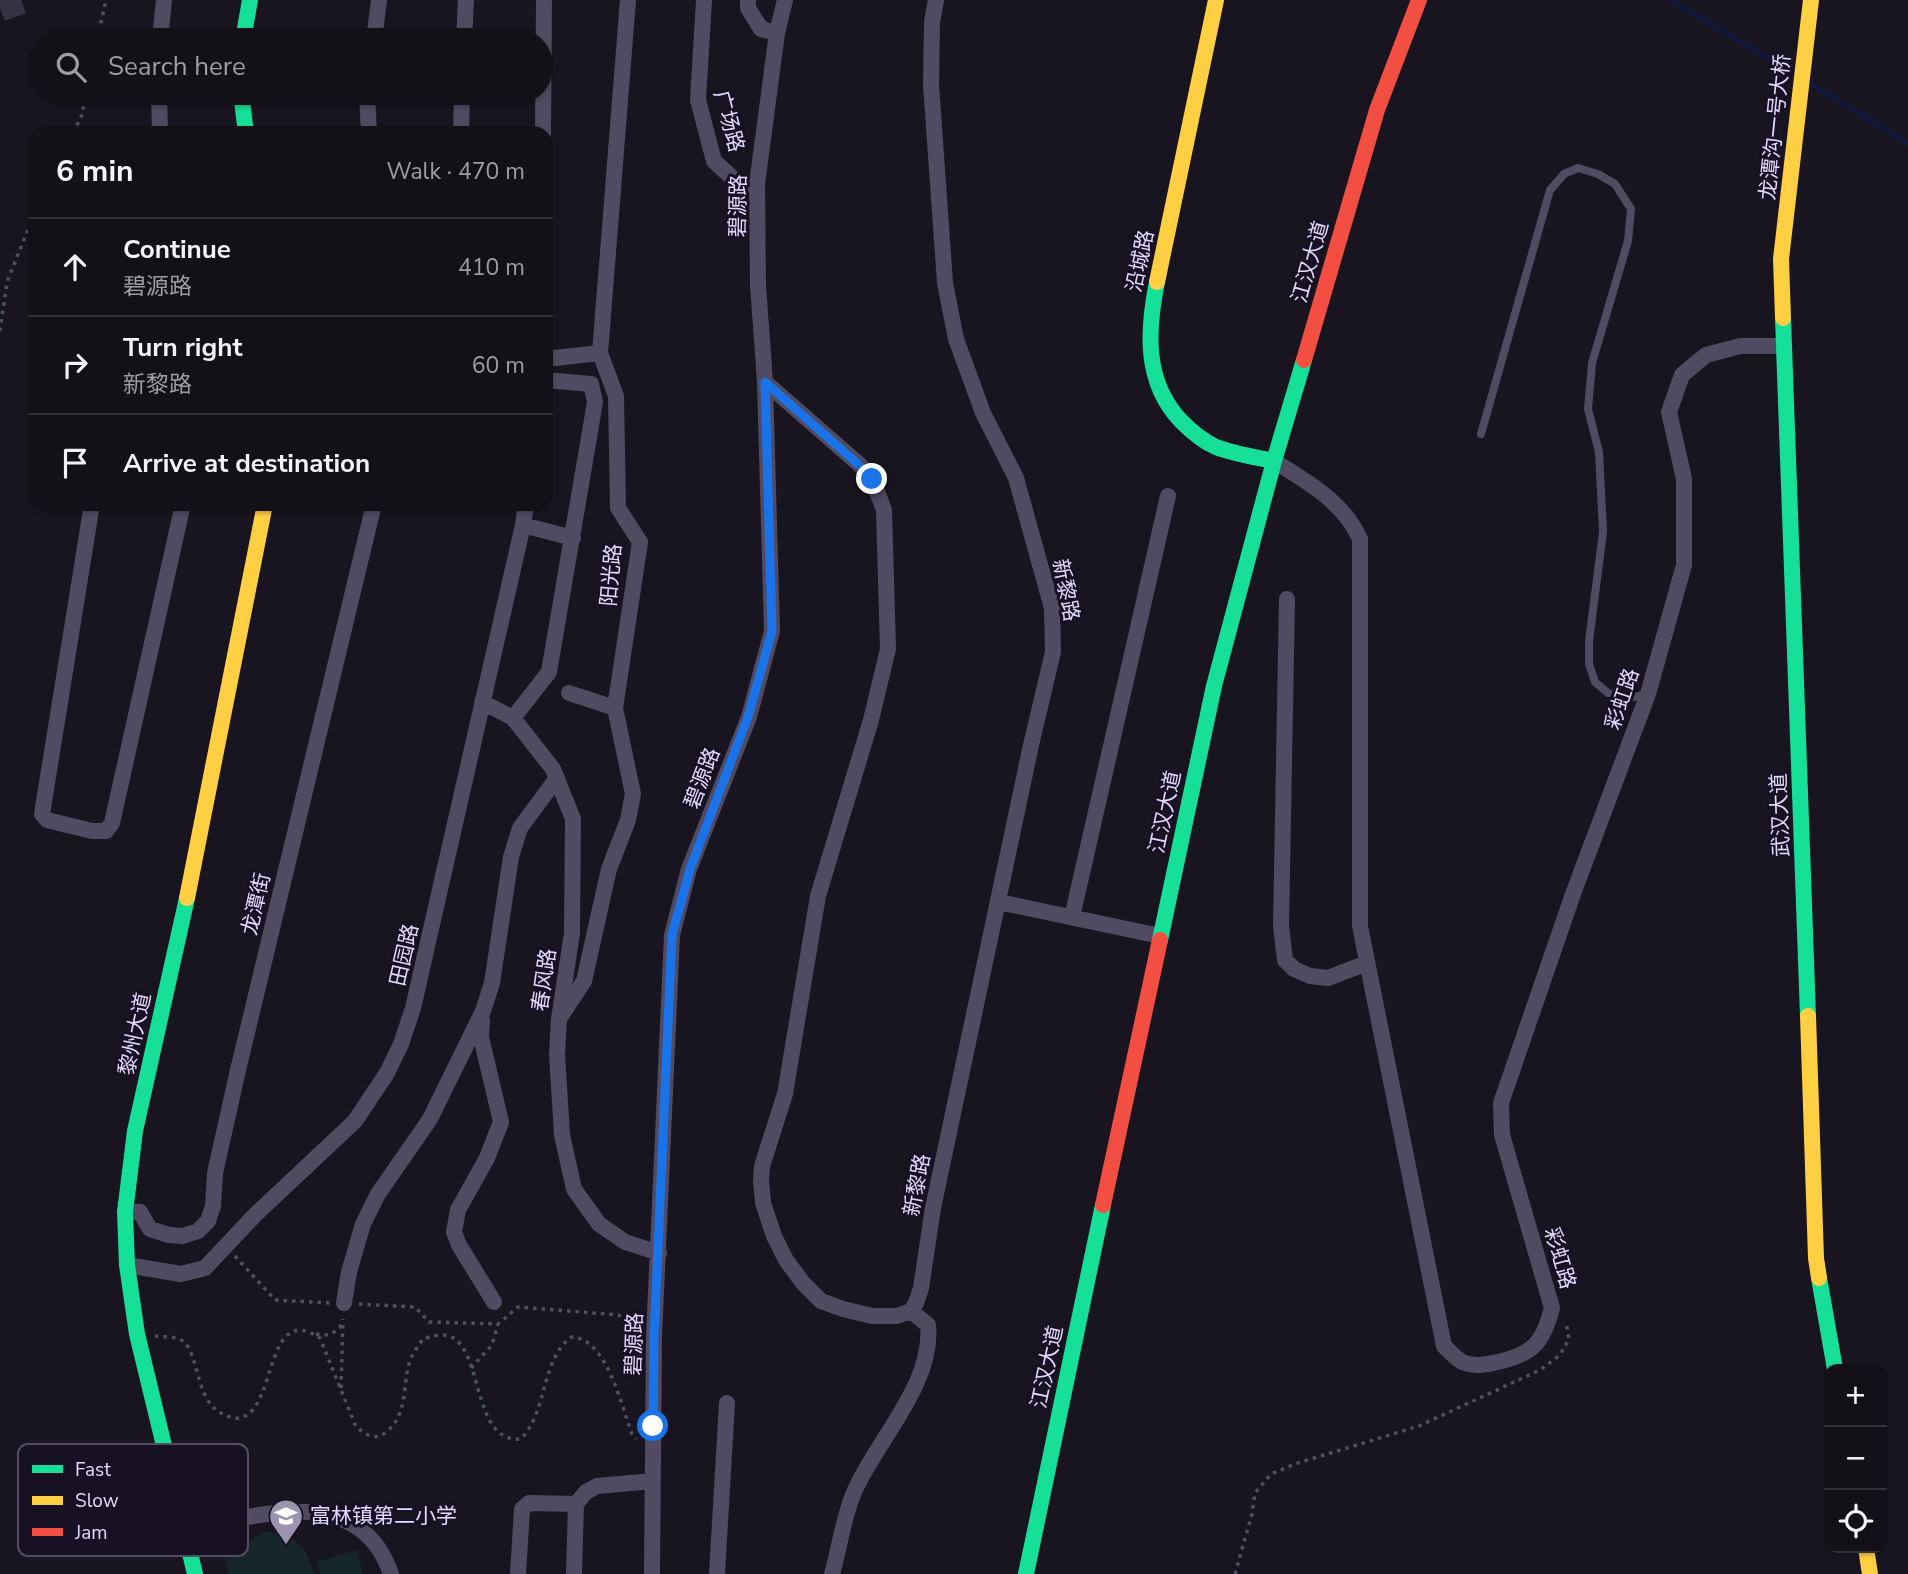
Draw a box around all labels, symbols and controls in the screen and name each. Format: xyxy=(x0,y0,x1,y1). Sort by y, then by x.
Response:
search box xyxy=(28,28,553,105)
icon: search xyxy=(52,48,90,86)
text: Search here xyxy=(108,49,246,84)
street label: 龙潭沟一号大桥 xyxy=(1753,52,1797,202)
street label: 广场路 xyxy=(707,87,751,155)
text: 6 min xyxy=(56,151,134,192)
text: Walk · 470 m xyxy=(386,156,525,187)
street label: 碧源路 xyxy=(723,174,753,238)
street label: 江汉大道 xyxy=(1285,218,1335,306)
street label: 沿城路 xyxy=(1120,227,1160,295)
text: Continue xyxy=(123,232,231,267)
icon: ahead xyxy=(56,248,94,286)
text: 410 m xyxy=(458,252,525,283)
text: 碧源路 xyxy=(123,271,192,302)
text: Turn right xyxy=(123,330,242,365)
icon: right xyxy=(56,346,94,384)
text: 60 m xyxy=(472,350,525,381)
text: 新黎路 xyxy=(123,369,192,400)
icon: arrive xyxy=(56,444,94,482)
text: Arrive at destination xyxy=(123,446,370,481)
route end xyxy=(856,463,887,494)
street label: 阳光路 xyxy=(594,542,628,608)
street label: 新黎路 xyxy=(1046,556,1086,624)
street label: 彩虹路 xyxy=(1599,665,1645,733)
street label: 碧源路 xyxy=(678,744,726,812)
street label: 江汉大道 xyxy=(1143,768,1187,856)
street label: 武汉大道 xyxy=(1765,773,1795,857)
street label: 龙潭街 xyxy=(235,870,277,938)
street label: 田园路 xyxy=(383,921,425,989)
street label: 春风路 xyxy=(526,947,562,1013)
street label: 黎州大道 xyxy=(113,990,157,1078)
street label: 新黎路 xyxy=(897,1151,937,1219)
street label: 彩虹路 xyxy=(1538,1224,1582,1292)
street label: 碧源路 xyxy=(619,1312,649,1376)
street label: 江汉大道 xyxy=(1025,1323,1069,1411)
map controls xyxy=(1824,1364,1887,1553)
button: + xyxy=(1824,1364,1887,1427)
route start xyxy=(637,1410,668,1441)
button: − xyxy=(1824,1427,1887,1490)
legend xyxy=(18,1444,248,1556)
text: Fast xyxy=(75,1457,111,1483)
text: Slow xyxy=(75,1488,119,1514)
button: locate xyxy=(1824,1490,1887,1553)
school or university icon: 富林镇第二小学 xyxy=(267,1497,305,1546)
place label: 富林镇第二小学 xyxy=(310,1502,457,1530)
text: Jam xyxy=(74,1520,108,1546)

